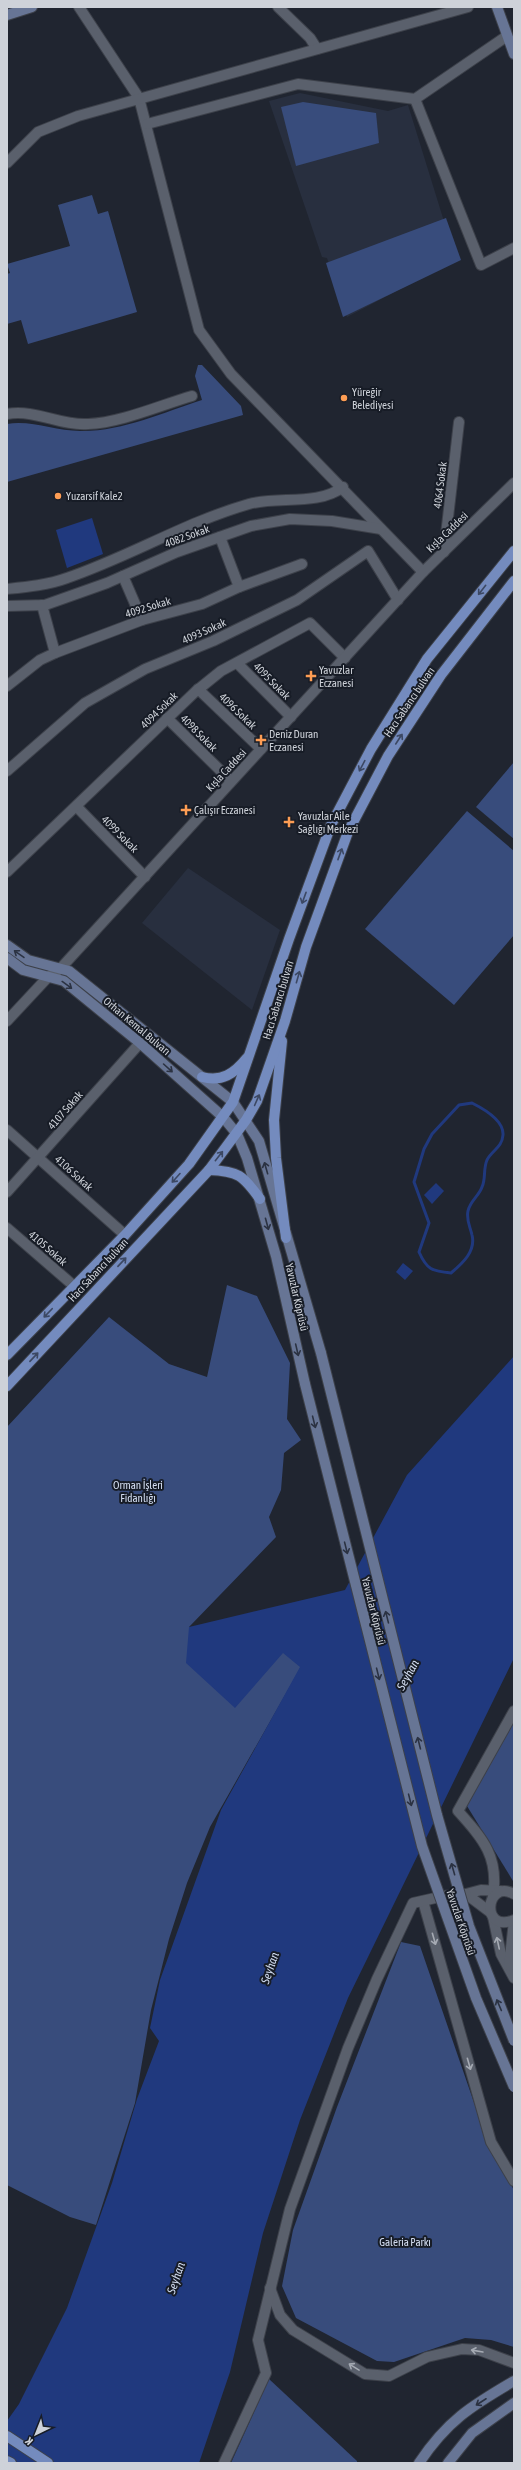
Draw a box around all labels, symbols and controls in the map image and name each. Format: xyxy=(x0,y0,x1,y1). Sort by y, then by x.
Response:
place label: Yüreğir Belediyesi xyxy=(352,386,394,411)
marker: Yüreğir Belediyesi xyxy=(339,393,349,403)
street label: 4064 Sokak xyxy=(431,461,449,509)
place label: Yuzarsif Kale2 xyxy=(66,490,123,502)
marker: Yuzarsif Kale2 xyxy=(53,491,63,501)
street label: Kışla Caddesi xyxy=(424,509,470,555)
street label: 4082 Sokak xyxy=(163,522,211,550)
one-way arrow xyxy=(478,584,486,595)
street label: 4092 Sokak xyxy=(124,594,172,620)
street label: 4093 Sokak xyxy=(180,616,228,646)
street label: 4095 Sokak xyxy=(251,660,293,702)
place label: Yavuzlar Eczanesi xyxy=(319,664,354,689)
street label: Hacı Sabancı bulvarı xyxy=(381,665,437,739)
marker: Yavuzlar Eczanesi xyxy=(306,671,316,681)
street label: 4094 Sokak xyxy=(138,689,180,731)
street label: 4096 Sokak xyxy=(217,690,259,732)
street label: 4098 Sokak xyxy=(178,712,220,754)
place label: Deniz Duran Eczanesi xyxy=(269,728,318,753)
one-way arrow xyxy=(395,734,403,745)
marker: Deniz Duran Eczanesi xyxy=(256,735,266,745)
street label: Kışla Caddesi xyxy=(203,746,249,794)
one-way arrow xyxy=(357,760,365,772)
place label: Çalışır Eczanesi xyxy=(194,804,255,816)
marker: Çalışır Eczanesi xyxy=(181,805,191,815)
place label: Yavuzlar Aile Sağlığı Merkezi xyxy=(298,810,358,835)
street label: 4099 Sokak xyxy=(99,813,141,855)
marker: Yavuzlar Aile Sağlığı Merkezi xyxy=(283,816,295,828)
one-way arrow xyxy=(336,848,344,860)
one-way arrow xyxy=(299,891,307,903)
one-way arrow xyxy=(14,949,25,958)
street label: Hacı Sabancı bulvarı xyxy=(260,959,296,1041)
one-way arrow xyxy=(295,971,302,984)
one-way arrow xyxy=(62,981,73,989)
street label: Orhan Kemal Bulvarı xyxy=(101,995,173,1057)
one-way arrow xyxy=(162,1063,173,1072)
street label: 4107 Sokak xyxy=(45,1088,85,1132)
one-way arrow xyxy=(253,1094,261,1106)
one-way arrow xyxy=(215,1151,224,1162)
street label: 4106 Sokak xyxy=(53,1153,96,1193)
one-way arrow xyxy=(262,1162,270,1175)
one-way arrow xyxy=(171,1173,181,1183)
one-way arrow xyxy=(264,1217,271,1230)
street label: 4105 Sokak xyxy=(26,1228,70,1268)
street label: Hacı Sabancı bulvarı xyxy=(66,1236,130,1304)
one-way arrow xyxy=(118,1257,127,1267)
street label: Yavuzlar Köprüsü xyxy=(283,1262,311,1332)
one-way arrow xyxy=(43,1308,53,1318)
one-way arrow xyxy=(293,1343,301,1356)
one-way arrow xyxy=(29,1353,38,1363)
one-way arrow xyxy=(311,1415,318,1428)
park label: Orman İşleri Fidanlığı xyxy=(113,1479,163,1504)
one-way arrow xyxy=(342,1541,350,1554)
street label: Yavuzlar Köprüsü xyxy=(360,1576,388,1646)
one-way arrow xyxy=(383,1611,390,1624)
water label: Seyhan xyxy=(394,1657,422,1694)
one-way arrow xyxy=(374,1667,382,1680)
one-way arrow xyxy=(415,1737,422,1750)
one-way arrow xyxy=(407,1793,414,1806)
one-way arrow xyxy=(448,1862,456,1875)
street label: Yavuzlar Köprüsü xyxy=(444,1887,478,1957)
one-way arrow xyxy=(431,1932,438,1945)
one-way arrow xyxy=(494,1937,502,1950)
water label: Seyhan xyxy=(258,1950,282,1987)
one-way arrow xyxy=(494,1999,502,2011)
one-way arrow xyxy=(466,2057,473,2070)
park label: Galeria Parkı xyxy=(379,2236,431,2248)
water label: Seyhan xyxy=(164,2260,188,2297)
one-way arrow xyxy=(471,2347,484,2355)
one-way arrow xyxy=(348,2363,360,2371)
one-way arrow xyxy=(475,2397,486,2406)
north arrow xyxy=(16,2414,56,2454)
text: K xyxy=(23,2435,35,2448)

